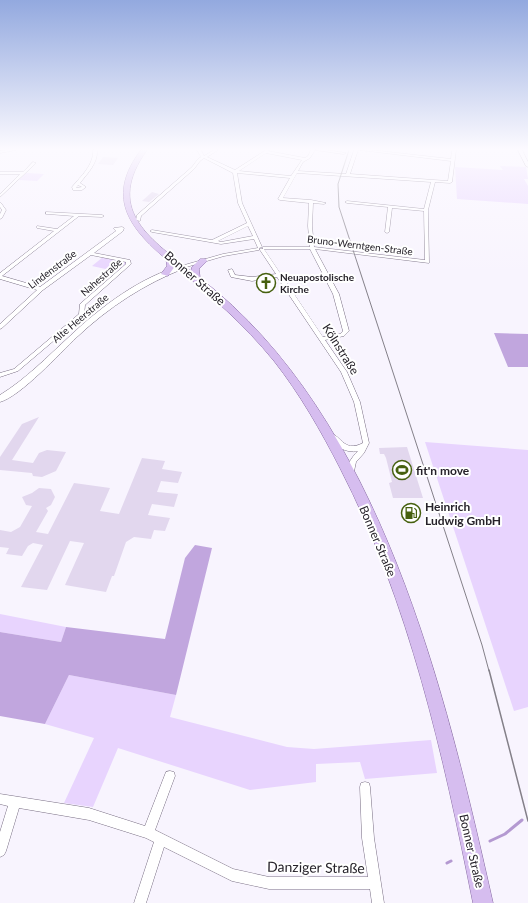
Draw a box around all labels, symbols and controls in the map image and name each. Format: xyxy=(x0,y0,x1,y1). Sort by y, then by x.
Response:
street label: Bruno-Werntgen-Straße xyxy=(307,233,413,257)
street label: Lindenstraße xyxy=(26,247,78,291)
street label: Bonner Straße xyxy=(162,248,228,308)
street label: Nahestraße xyxy=(78,256,124,298)
place label: Neuapostolische Kirche xyxy=(280,271,355,295)
church icon: Neuapostolische Kirche xyxy=(255,272,277,294)
street label: Alte Heerstraße xyxy=(49,291,111,345)
street label: Kölnstraße xyxy=(320,321,362,377)
sports icon: fit'n move xyxy=(391,459,413,481)
place label: fit'n move xyxy=(416,463,470,478)
place label: Heinrich Ludwig GmbH xyxy=(425,499,501,528)
fuel station icon: Heinrich Ludwig GmbH xyxy=(400,502,422,524)
street label: Bonner Straße xyxy=(356,503,400,579)
street label: Bonner Straße xyxy=(456,813,488,889)
street label: Danziger Straße xyxy=(267,858,365,876)

